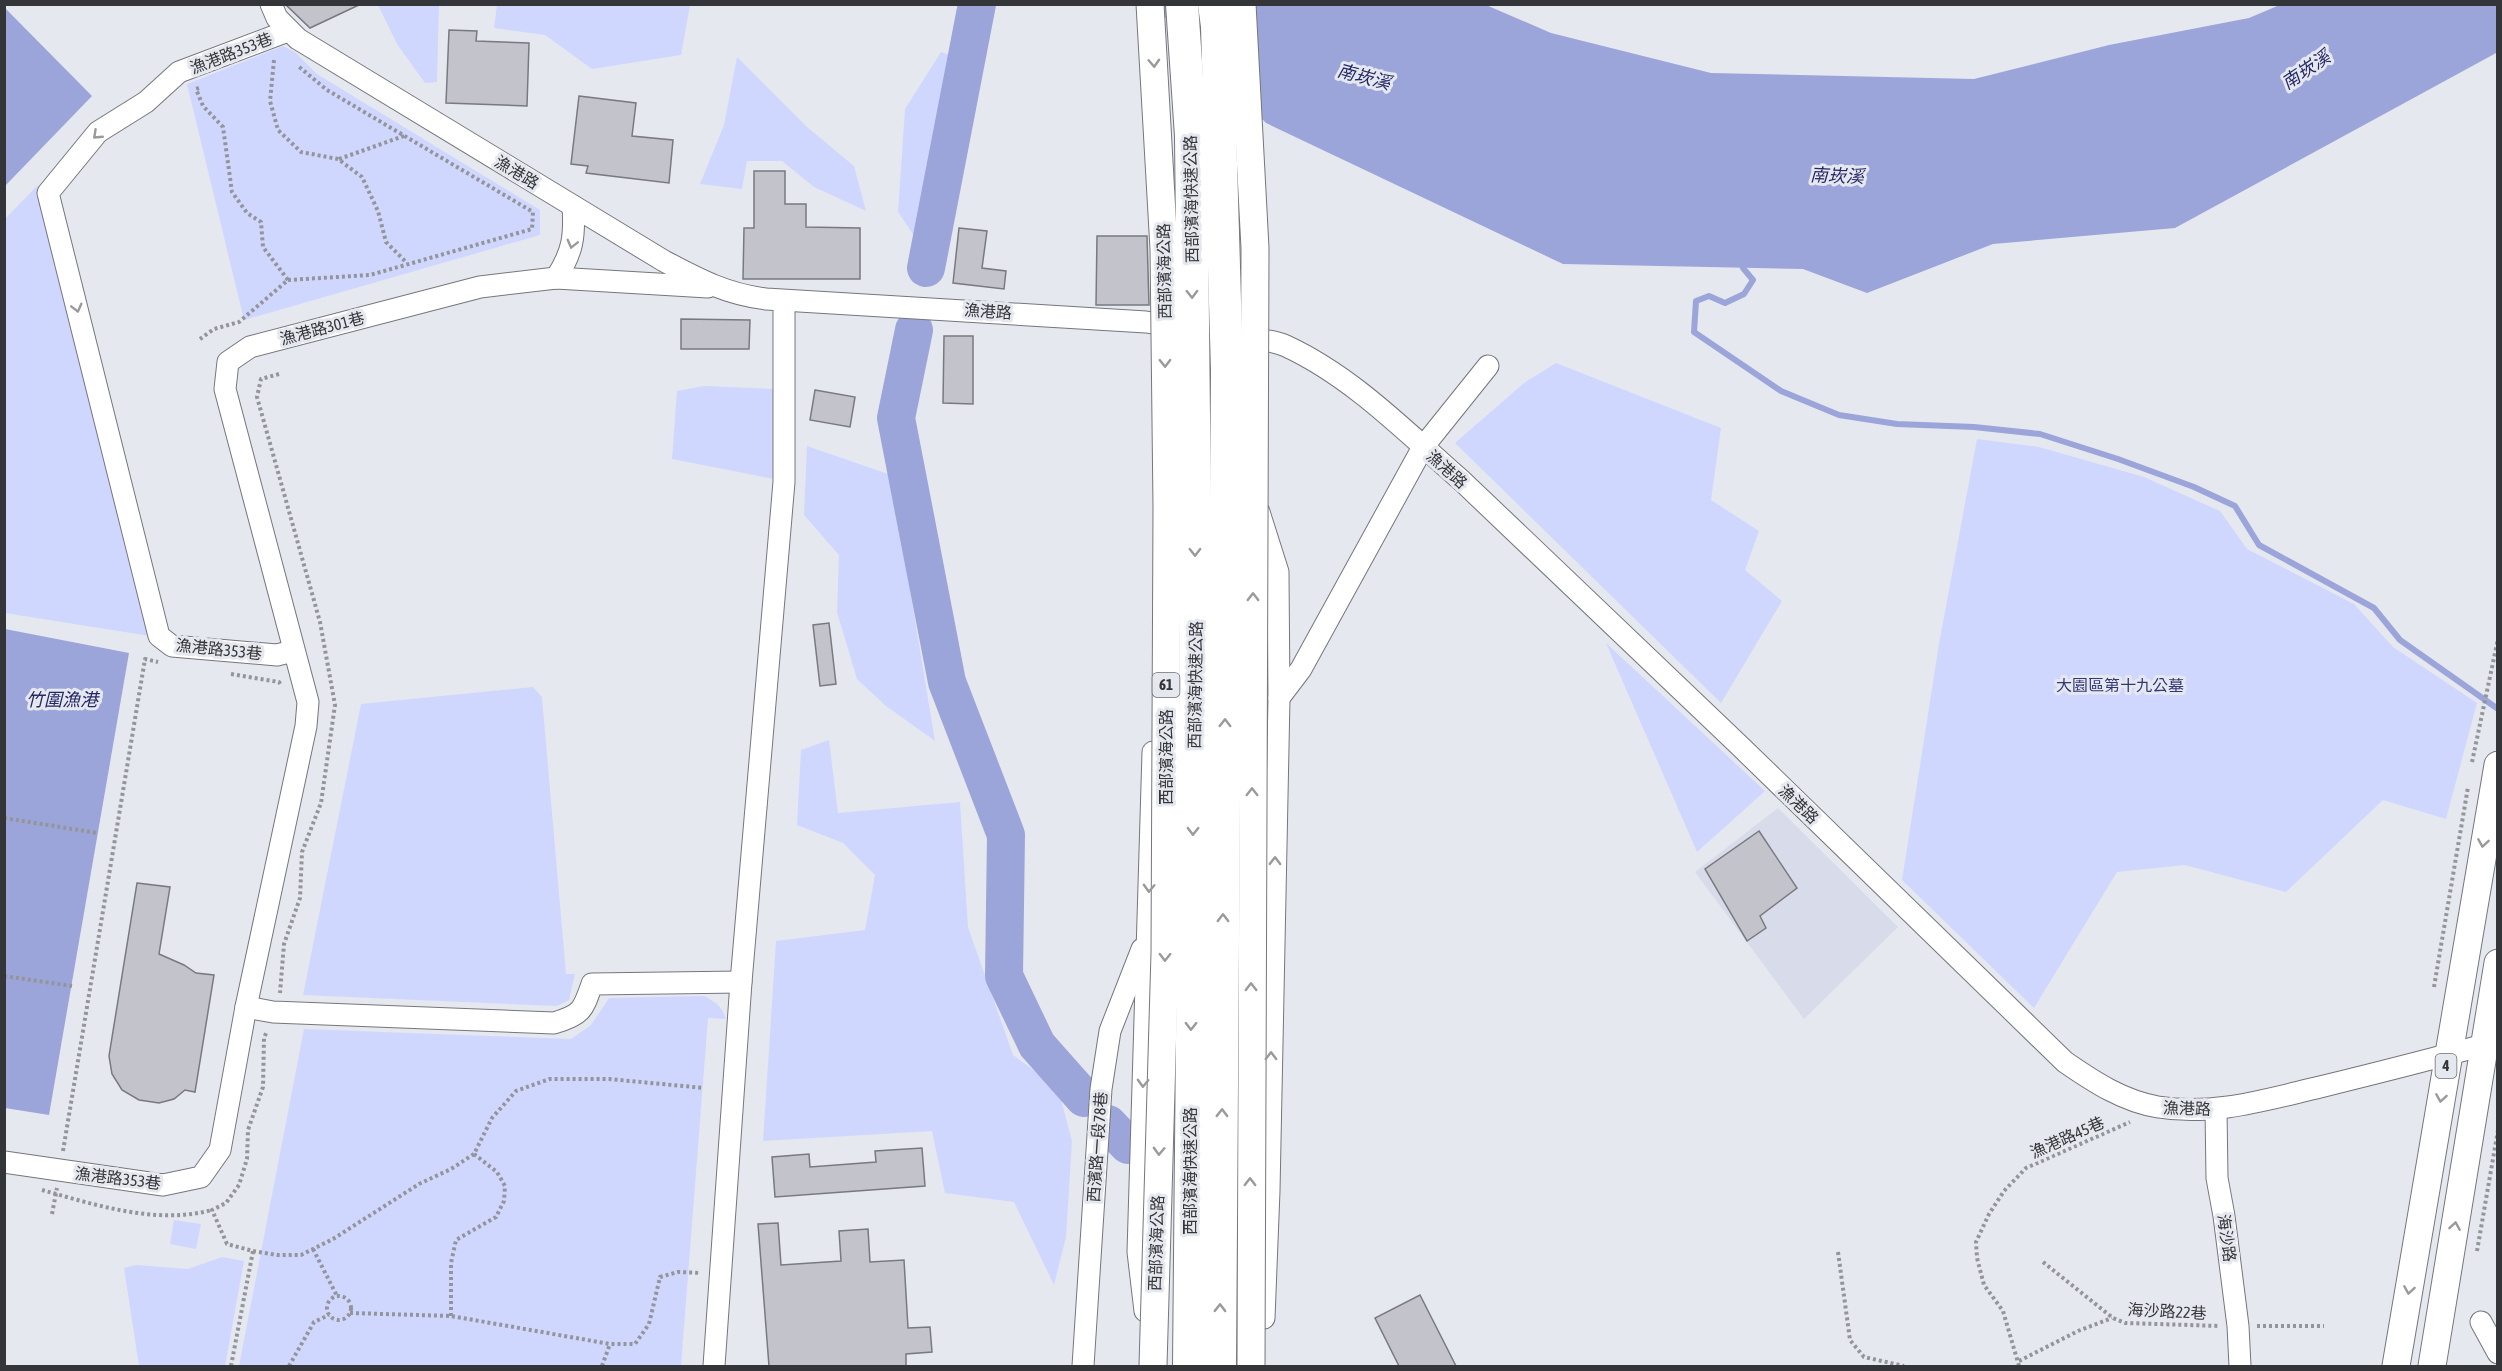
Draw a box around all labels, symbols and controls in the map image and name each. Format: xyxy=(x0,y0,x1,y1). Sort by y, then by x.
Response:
street label: 漁港路353巷 xyxy=(187,29,275,77)
water label: 南崁溪 xyxy=(2277,44,2336,93)
one-way arrow xyxy=(1148,58,1161,67)
water label: 南崁溪 xyxy=(1335,59,1396,94)
one-way arrow xyxy=(94,128,104,139)
street label: 西部濱海快速公路 xyxy=(1181,135,1201,263)
street label: 漁港路 xyxy=(492,152,542,192)
water label: 南崁溪 xyxy=(1810,164,1867,187)
street label: 西部濱海公路 xyxy=(1154,223,1174,319)
one-way arrow xyxy=(567,239,580,249)
one-way arrow xyxy=(1186,289,1198,298)
street label: 漁港路 xyxy=(963,300,1013,322)
one-way arrow xyxy=(70,302,82,313)
street label: 漁港路301巷 xyxy=(278,308,366,348)
one-way arrow xyxy=(1159,358,1172,367)
street label: 漁港路 xyxy=(1423,446,1471,492)
one-way arrow xyxy=(1189,547,1201,556)
one-way arrow xyxy=(1247,593,1259,602)
street label: 西部濱海快速公路 xyxy=(1185,621,1205,749)
street label: 漁港路353巷 xyxy=(175,636,263,662)
road number: 61 xyxy=(1152,673,1180,697)
park label: 大園區第十九公墓 xyxy=(2056,676,2184,694)
water label: 竹圍漁港 xyxy=(26,689,101,710)
street label: 西部濱海公路 xyxy=(1157,709,1175,805)
one-way arrow xyxy=(1219,719,1231,728)
street label: 漁港路 xyxy=(1775,781,1823,827)
one-way arrow xyxy=(1246,788,1258,797)
one-way arrow xyxy=(1187,826,1199,835)
one-way arrow xyxy=(2477,838,2489,848)
one-way arrow xyxy=(1268,857,1281,866)
one-way arrow xyxy=(1142,883,1155,892)
one-way arrow xyxy=(1217,914,1229,923)
one-way arrow xyxy=(1159,952,1171,961)
one-way arrow xyxy=(1245,983,1257,992)
one-way arrow xyxy=(1185,1021,1197,1030)
one-way arrow xyxy=(1265,1052,1277,1061)
road number: 4 xyxy=(2436,1054,2456,1078)
one-way arrow xyxy=(1137,1078,1149,1087)
street label: 西濱路一段78巷 xyxy=(1084,1091,1110,1203)
one-way arrow xyxy=(2435,1092,2448,1102)
street label: 漁港路 xyxy=(2163,1098,2211,1118)
street label: 西部濱海快速公路 xyxy=(1181,1107,1199,1235)
one-way arrow xyxy=(1216,1109,1228,1118)
street label: 漁港路45巷 xyxy=(2027,1113,2107,1161)
one-way arrow xyxy=(1153,1147,1165,1156)
street label: 漁港路353巷 xyxy=(74,1164,162,1192)
one-way arrow xyxy=(1244,1178,1256,1187)
street label: 西部濱海公路 xyxy=(1145,1195,1167,1291)
street label: 海沙路 xyxy=(2215,1213,2239,1263)
one-way arrow xyxy=(2449,1221,2461,1231)
one-way arrow xyxy=(2403,1285,2416,1295)
street label: 海沙路22巷 xyxy=(2127,1300,2207,1322)
one-way arrow xyxy=(1214,1304,1226,1313)

